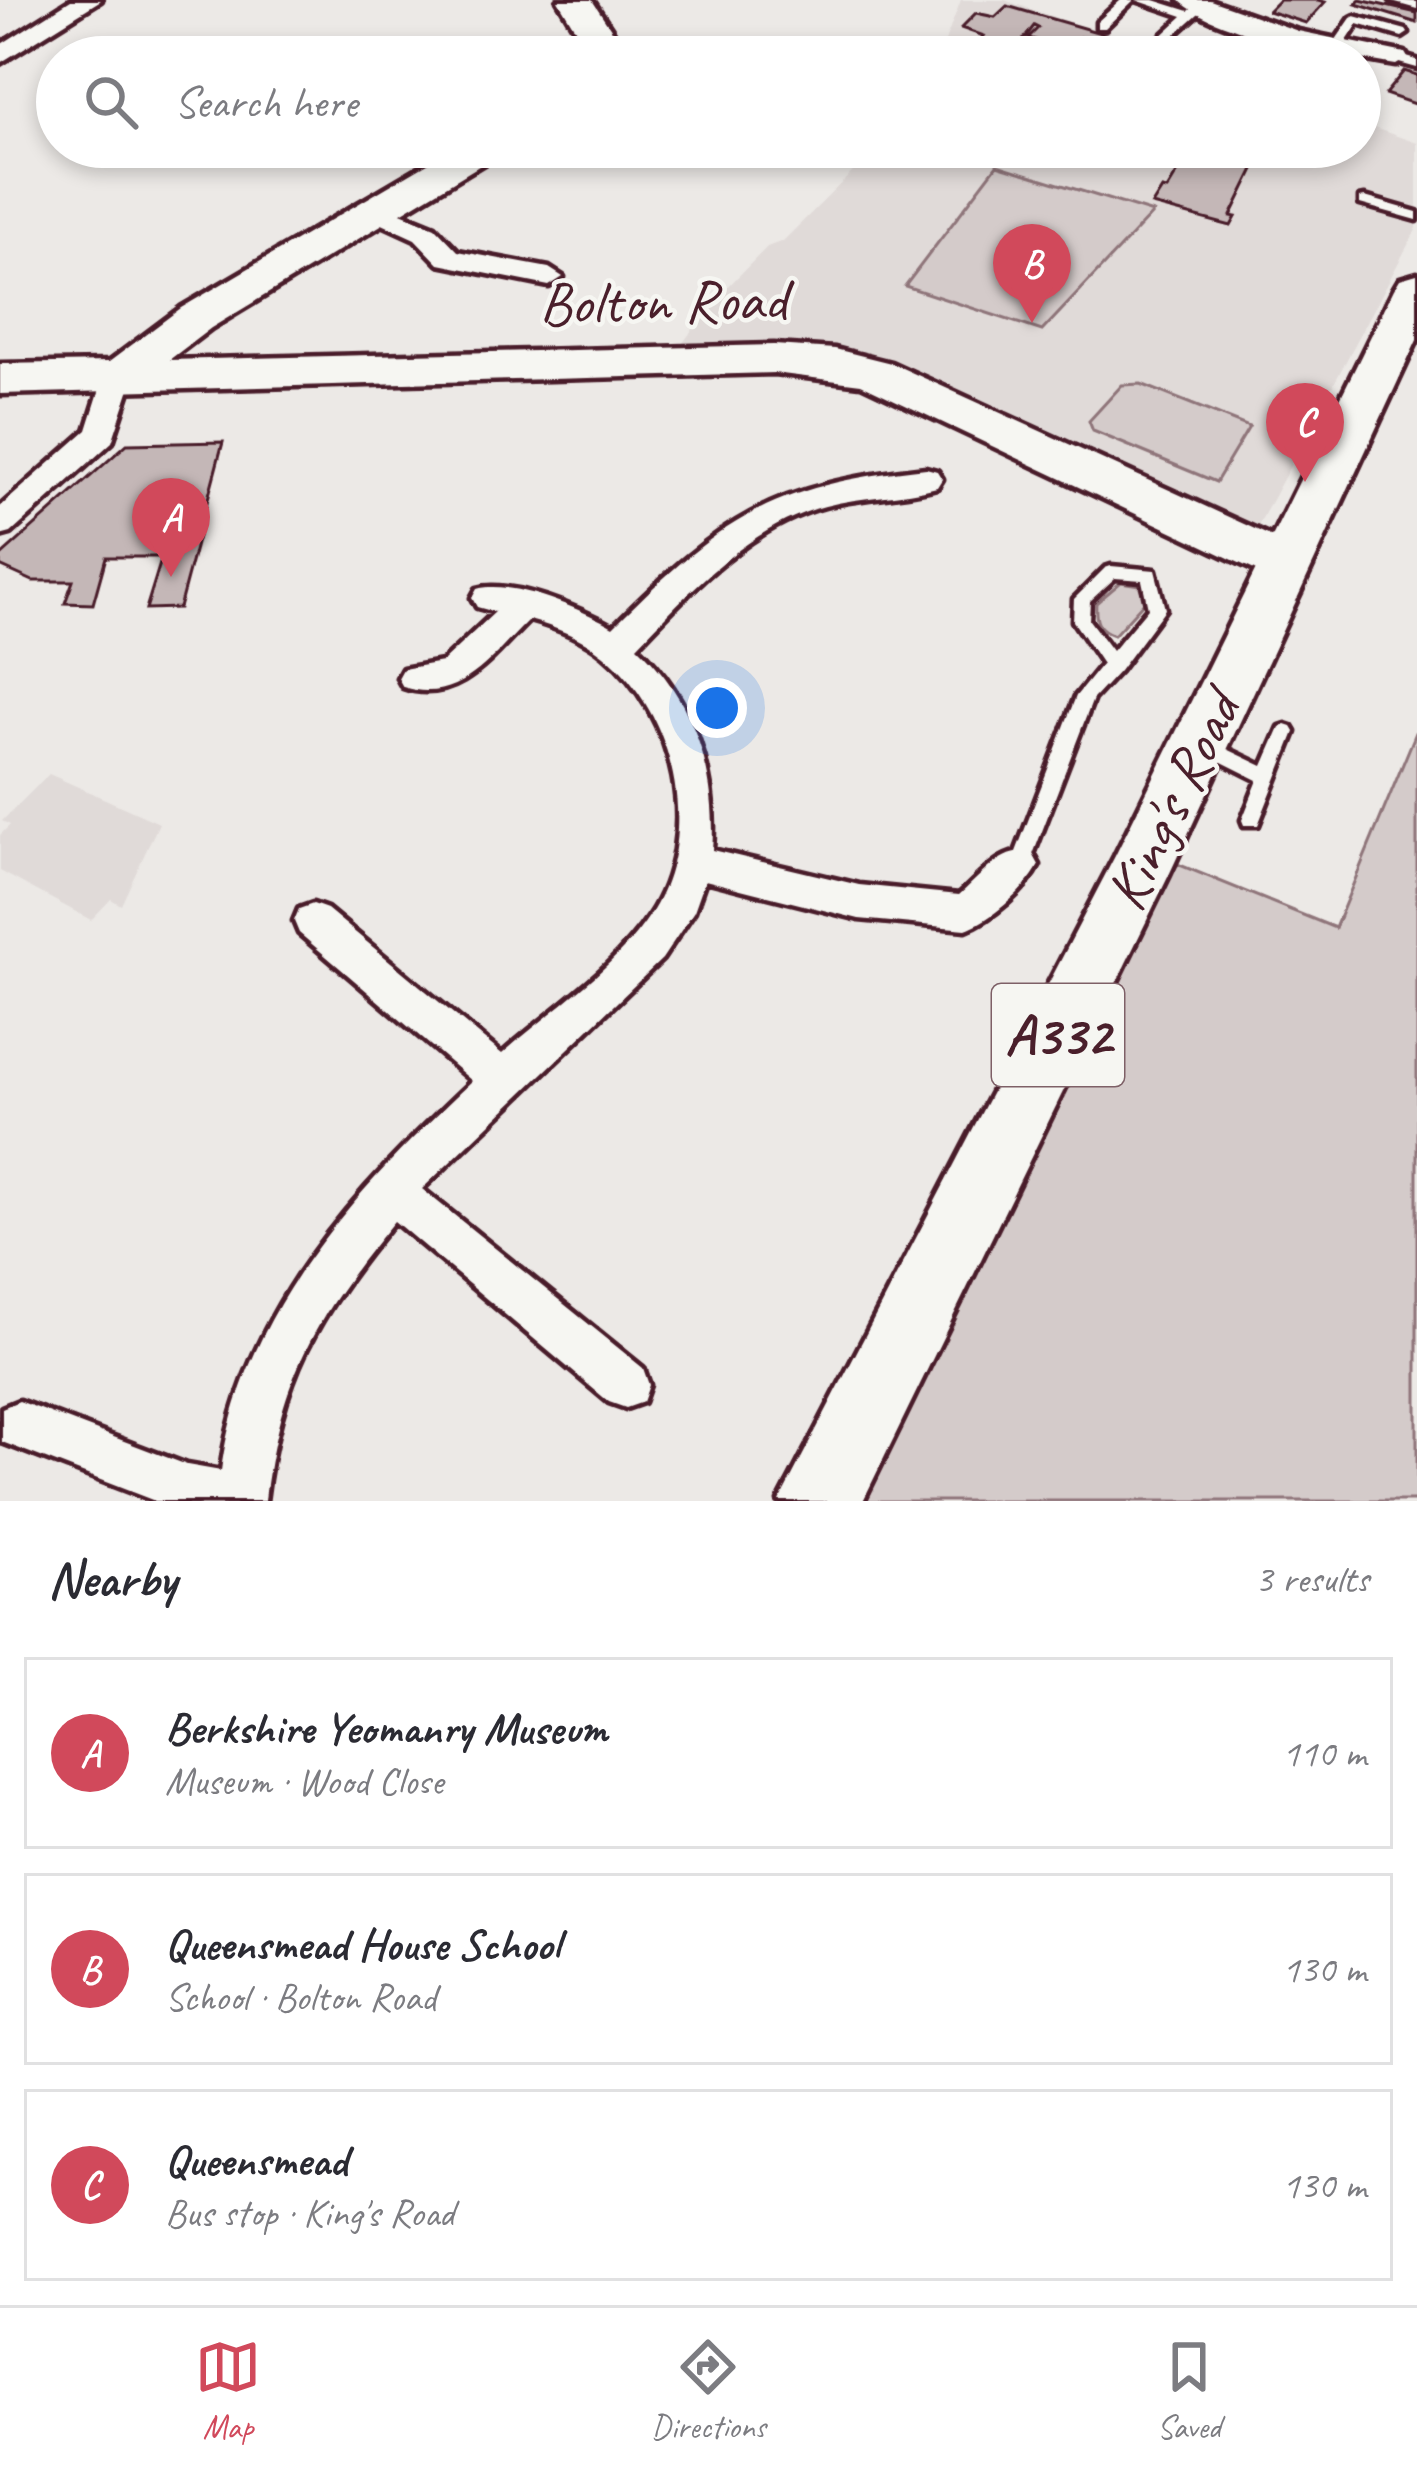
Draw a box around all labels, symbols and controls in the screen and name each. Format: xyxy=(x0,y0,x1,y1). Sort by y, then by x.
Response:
search box xyxy=(36,36,1381,168)
icon: search xyxy=(78,69,144,135)
text: Search here xyxy=(174,74,357,131)
pin: B xyxy=(993,224,1071,323)
street label: Bolton Road xyxy=(539,261,796,341)
pin: C xyxy=(1266,383,1344,482)
pin: A xyxy=(132,478,210,577)
street label: King's Road xyxy=(1087,672,1261,922)
your location xyxy=(687,678,747,738)
road number: A332 xyxy=(992,984,1124,1086)
text: Nearby xyxy=(48,1547,176,1611)
text: 3 results xyxy=(1255,1555,1369,1604)
text: Berkshire Yeomanry Museum xyxy=(165,1700,607,1757)
text: A xyxy=(80,1729,100,1778)
text: 110 m xyxy=(1282,1729,1366,1778)
text: Museum · Wood Close xyxy=(165,1757,443,1806)
text: Queensmead House School xyxy=(165,1916,560,1973)
text: B xyxy=(80,1945,100,1994)
text: 130 m xyxy=(1282,1945,1366,1994)
text: School · Bolton Road xyxy=(165,1973,436,2022)
text: Queensmead xyxy=(165,2132,347,2189)
text: C xyxy=(81,2161,99,2210)
text: 130 m xyxy=(1282,2161,1366,2210)
text: Bus stop · King's Road xyxy=(165,2189,454,2238)
tab: Map xyxy=(195,2334,261,2448)
tab: Directions xyxy=(651,2334,766,2448)
tab: Saved xyxy=(1156,2334,1222,2448)

